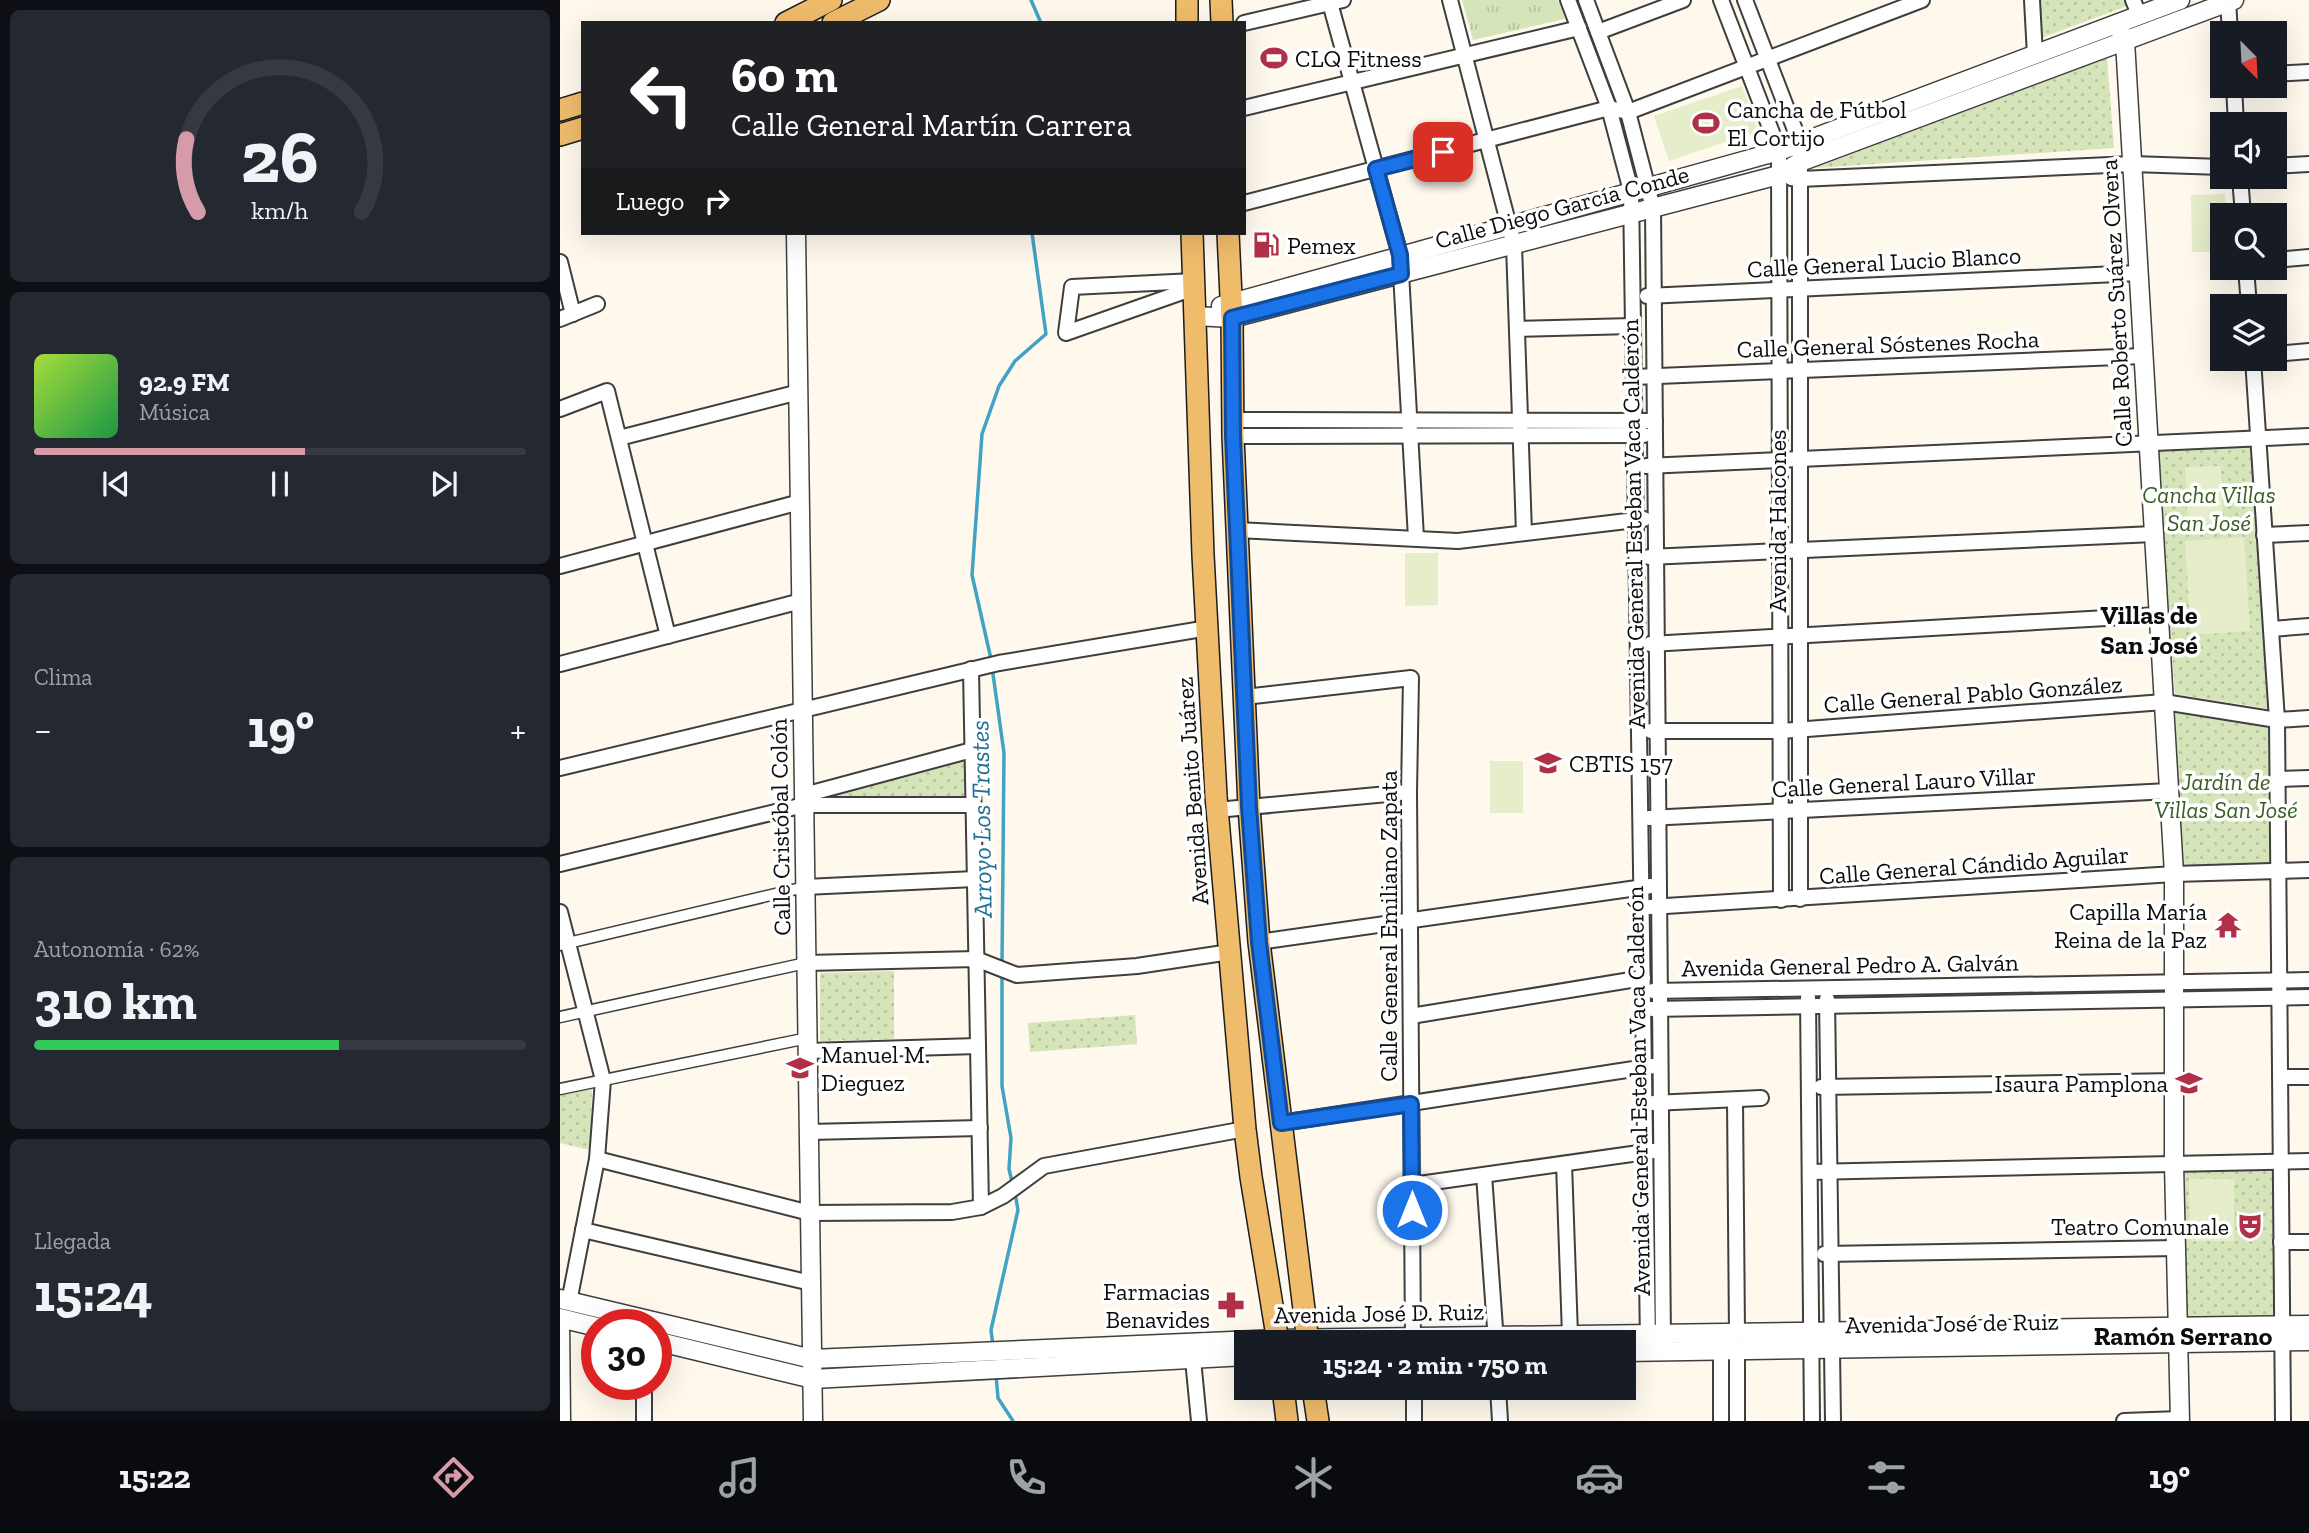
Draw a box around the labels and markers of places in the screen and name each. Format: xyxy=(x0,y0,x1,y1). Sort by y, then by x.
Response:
sports icon: CLQ Fitness xyxy=(1259,43,1289,73)
place label: CLQ Fitness xyxy=(1295,44,1422,73)
place label: Cancha de Fútbol El Cortijo xyxy=(1727,95,1907,152)
sports icon: Cancha de Fútbol El Cortijo xyxy=(1691,108,1721,138)
pin xyxy=(1413,122,1473,182)
fuel station icon: Pemex xyxy=(1251,230,1281,260)
place label: Pemex xyxy=(1287,231,1356,260)
school or university icon: CBTIS 157 xyxy=(1533,748,1563,778)
place label: CBTIS 157 xyxy=(1569,749,1673,778)
place label: Capilla María Reina de la Paz xyxy=(2054,897,2207,954)
temple icon: Capilla María Reina de la Paz xyxy=(2213,910,2243,940)
place label: Manuel M. Dieguez xyxy=(821,1040,930,1097)
school or university icon: Manuel M. Dieguez xyxy=(785,1053,815,1083)
school or university icon: Isaura Pamplona xyxy=(2174,1068,2204,1098)
place label: Isaura Pamplona xyxy=(1995,1069,2168,1098)
theatre icon: Teatro Comunale xyxy=(2235,1211,2265,1241)
place label: Teatro Comunale xyxy=(2051,1212,2229,1241)
place label: Farmacias Benavides xyxy=(1103,1277,1210,1334)
pharmacy icon: Farmacias Benavides xyxy=(1216,1290,1246,1320)

